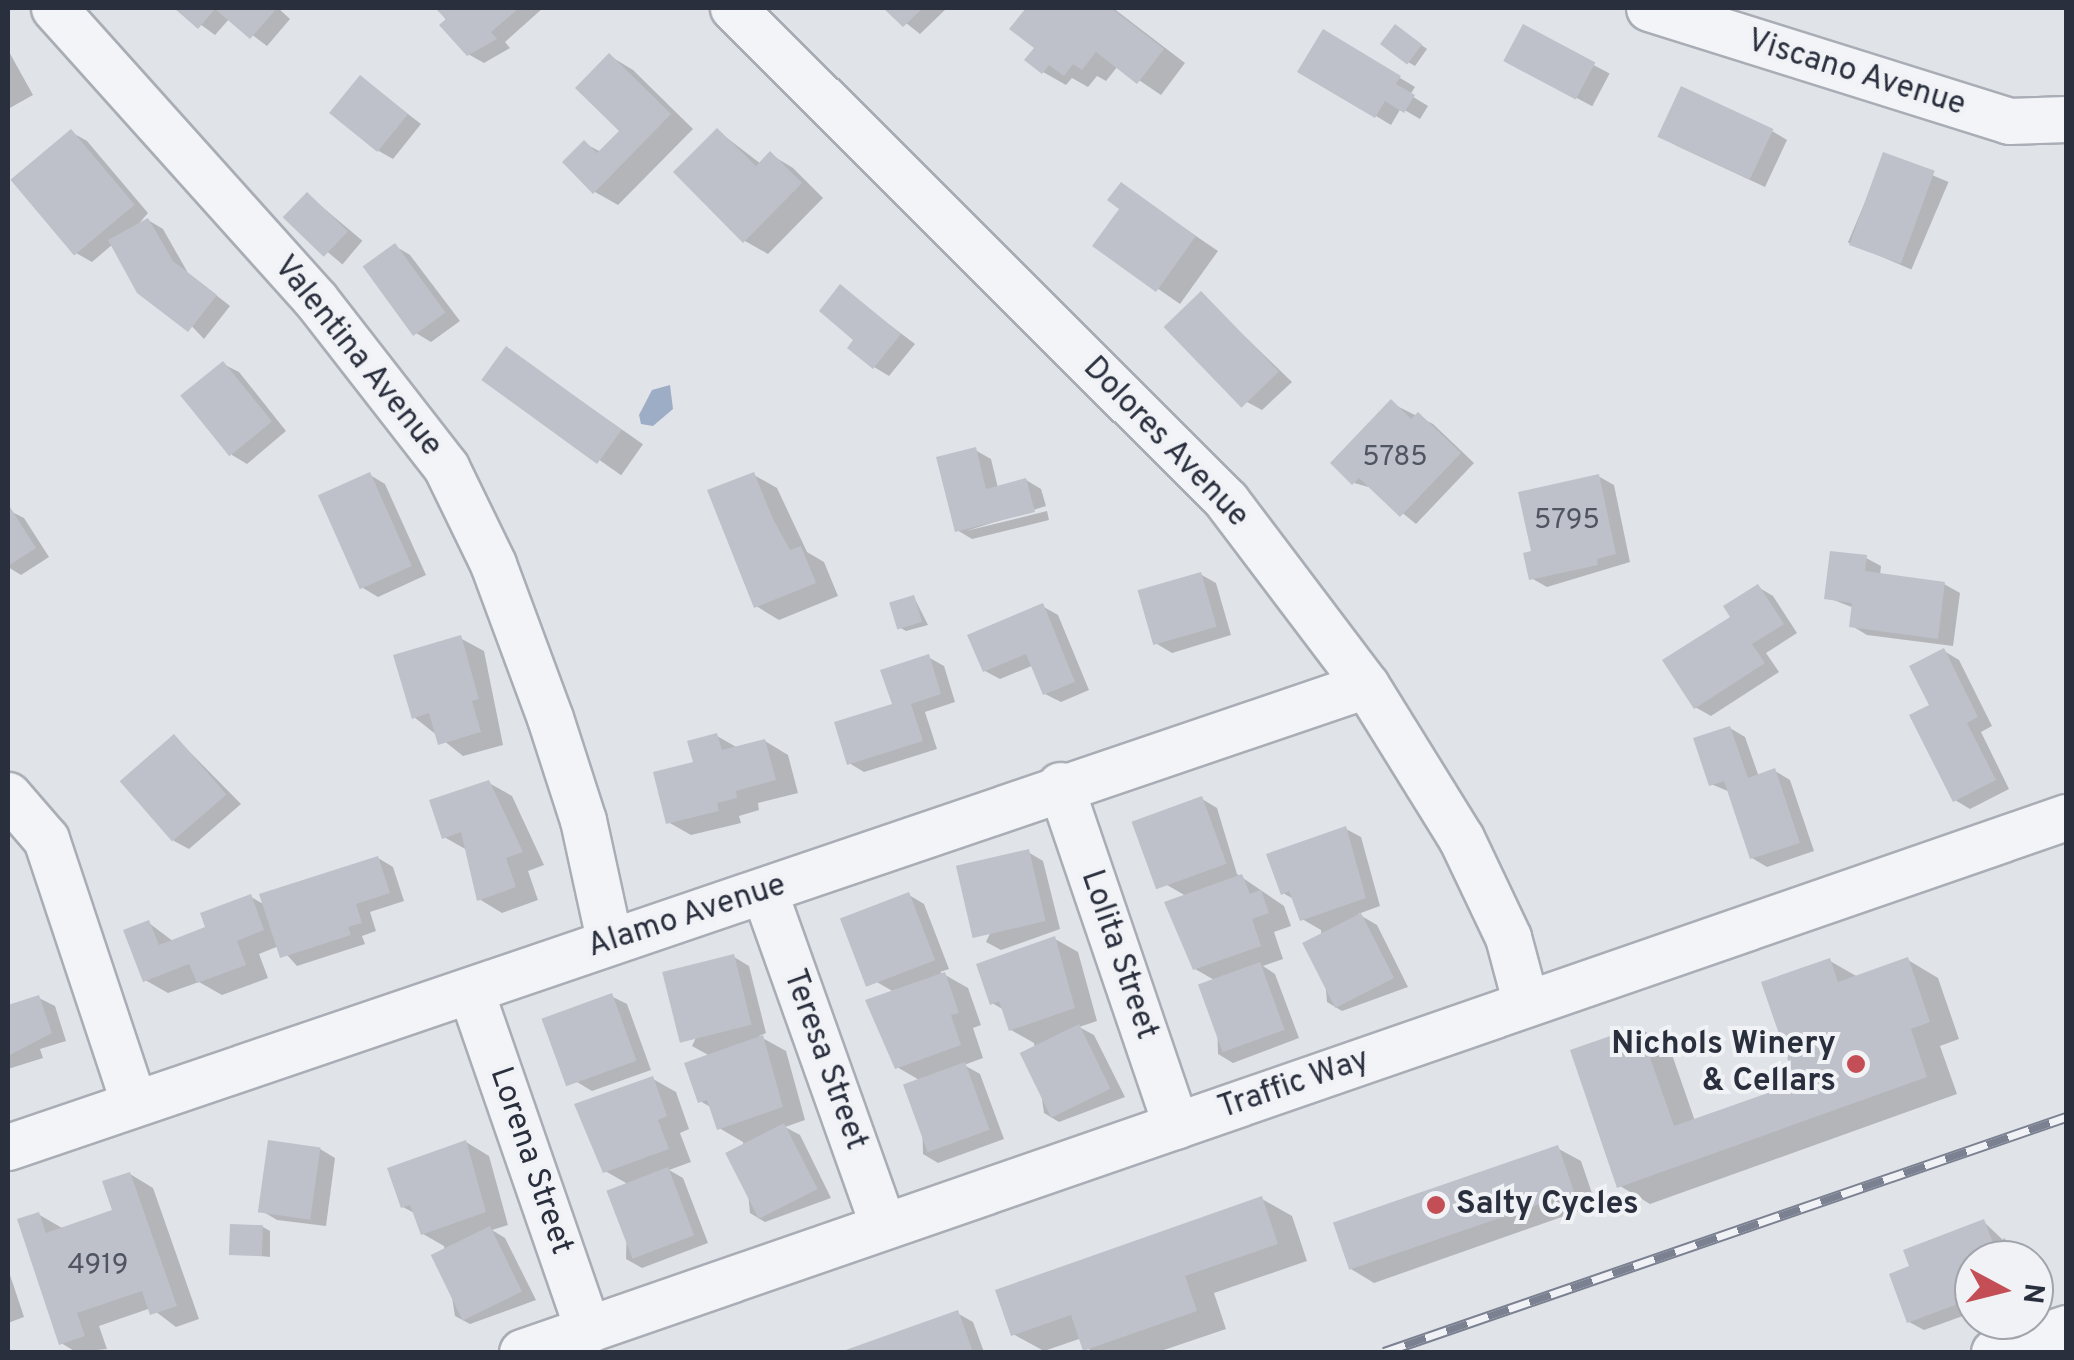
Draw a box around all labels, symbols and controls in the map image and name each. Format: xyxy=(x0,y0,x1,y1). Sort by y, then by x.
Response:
street label: Viscano Avenue xyxy=(1742,22,1970,126)
street label: Valentina Avenue xyxy=(264,249,450,465)
street label: Dolores Avenue xyxy=(1074,349,1256,537)
house number: 5785 xyxy=(1362,441,1428,475)
house number: 5795 xyxy=(1534,504,1600,538)
street label: Lolita Street xyxy=(1071,865,1165,1045)
street label: Alamo Avenue xyxy=(582,867,792,967)
street label: Teresa Street xyxy=(774,965,874,1155)
place label: Nichols Winery & Cellars xyxy=(1611,1027,1836,1102)
street label: Traffic Way xyxy=(1213,1041,1375,1129)
marker: Nichols Winery & Cellars xyxy=(1845,1053,1867,1075)
street label: Lorena Street xyxy=(480,1062,580,1260)
place label: Salty Cycles xyxy=(1456,1186,1639,1224)
marker: Salty Cycles xyxy=(1425,1194,1447,1216)
north arrow xyxy=(1954,1240,2054,1340)
house number: 4919 xyxy=(68,1249,128,1283)
text: N xyxy=(2013,1281,2051,1306)

